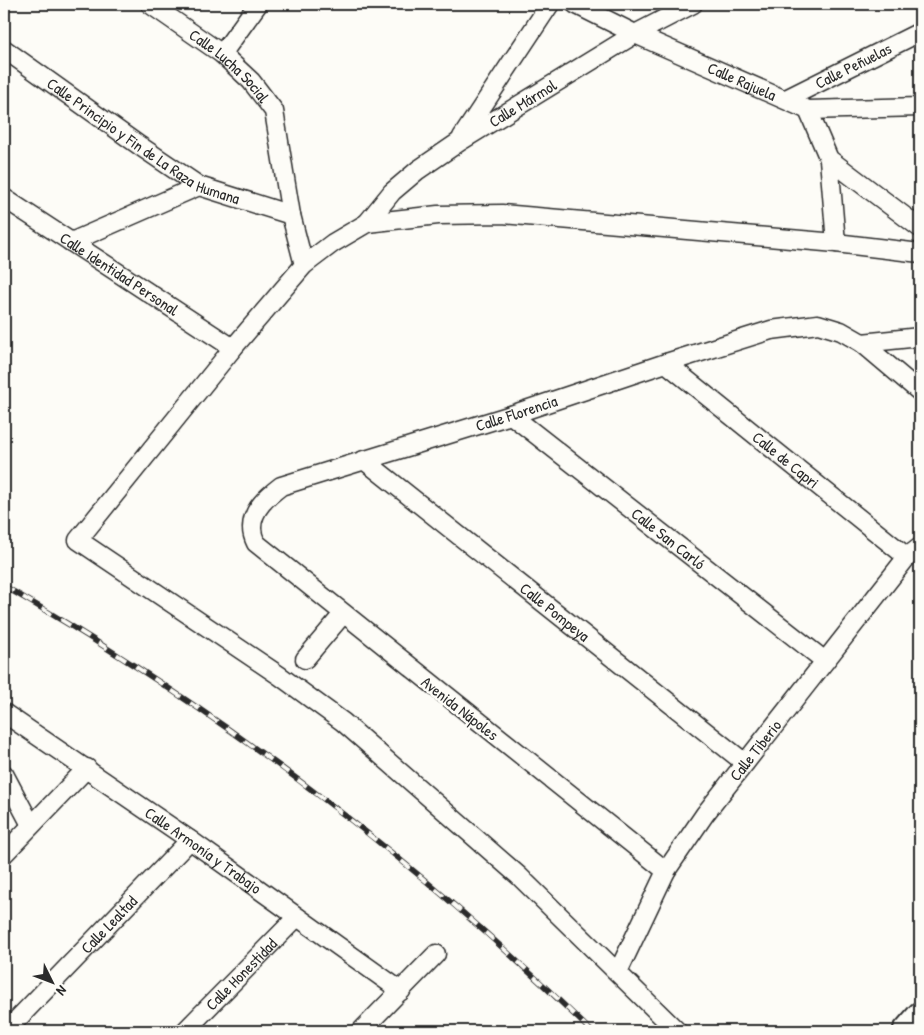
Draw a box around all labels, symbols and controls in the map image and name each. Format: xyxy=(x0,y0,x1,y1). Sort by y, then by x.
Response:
street label: Calle Lucha Social xyxy=(185,24,275,108)
street label: Calle Peñuelas xyxy=(811,37,895,94)
street label: Calle Rajuela xyxy=(704,56,780,106)
street label: Calle Principio y Fin de La Raza Humana xyxy=(43,72,243,209)
street label: Calle Mármol xyxy=(484,74,561,132)
street label: Calle Identidad Personal xyxy=(56,227,184,321)
street label: Calle Florencia xyxy=(473,389,560,436)
street label: Calle de Capri xyxy=(748,426,824,493)
street label: Calle San Carló xyxy=(627,502,711,575)
street label: Calle Pompeya xyxy=(515,577,594,646)
street label: Avenida Nápoles xyxy=(417,671,503,745)
street label: Calle Tiberio xyxy=(724,715,786,785)
street label: Calle Armonía y Trabajo xyxy=(141,802,266,899)
street label: Calle Lealtad xyxy=(75,891,142,958)
street label: Calle Honestidad xyxy=(200,933,282,1015)
north arrow xyxy=(28,958,78,1008)
text: N xyxy=(52,982,72,1001)

